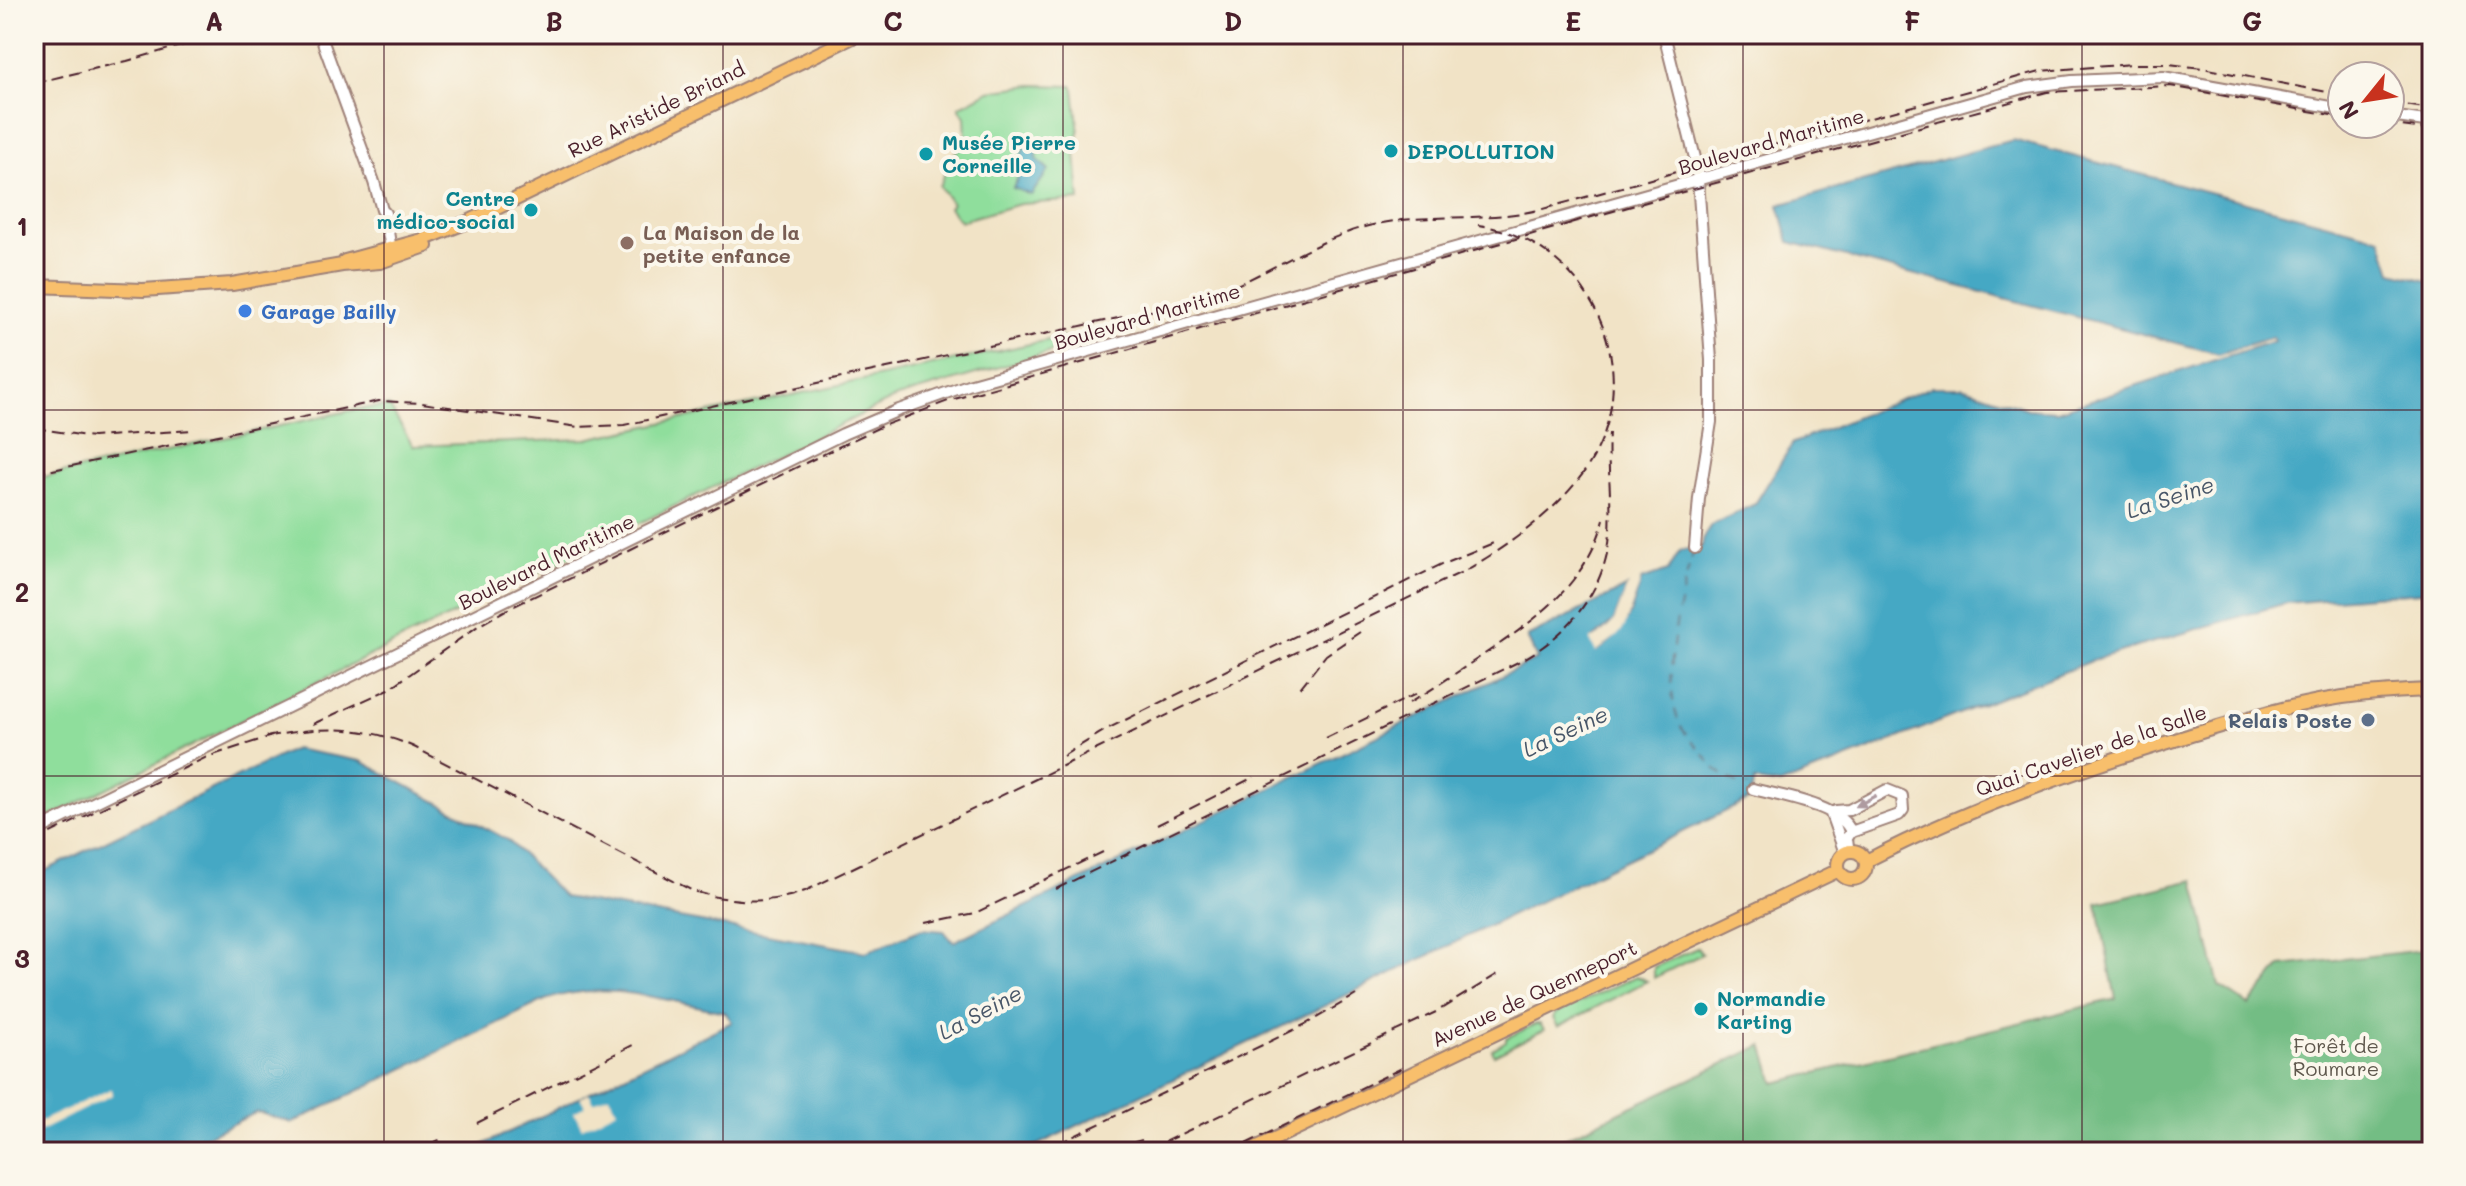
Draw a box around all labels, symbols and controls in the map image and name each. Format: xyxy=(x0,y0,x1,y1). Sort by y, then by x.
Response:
text: A xyxy=(205,4,223,38)
text: B xyxy=(545,4,563,38)
text: C xyxy=(883,4,903,38)
text: D xyxy=(1224,4,1242,38)
text: E xyxy=(1565,4,1581,38)
text: F xyxy=(1904,4,1920,38)
text: G xyxy=(2242,4,2262,38)
street label: Rue Aristide Briand xyxy=(563,55,749,163)
north arrow xyxy=(2326,60,2406,140)
text: N xyxy=(2332,96,2365,125)
street label: Boulevard Maritime xyxy=(1675,102,1867,180)
place label: Musée Pierre Corneille xyxy=(942,129,1076,178)
place label: DEPOLLUTION xyxy=(1407,138,1555,164)
marker: DEPOLLUTION xyxy=(1382,142,1400,160)
marker: Musée Pierre Corneille xyxy=(917,145,935,163)
place label: Centre médico-social xyxy=(377,185,515,234)
marker: Centre médico-social xyxy=(522,201,540,219)
text: 1 xyxy=(16,209,28,243)
place label: La Maison de la petite enfance xyxy=(643,219,800,268)
marker: La Maison de la petite enfance xyxy=(618,234,636,252)
street label: Boulevard Maritime xyxy=(1051,277,1243,355)
place label: Garage Bailly xyxy=(261,298,397,324)
marker: Garage Bailly xyxy=(236,302,254,320)
water label: La Seine xyxy=(2122,469,2218,525)
street label: Boulevard Maritime xyxy=(454,507,638,615)
text: 2 xyxy=(15,575,29,609)
street label: Quai Cavelier de la Salle xyxy=(1972,698,2210,802)
water label: La Seine xyxy=(1518,699,1612,763)
place label: Relais Poste xyxy=(2228,707,2352,733)
marker: Relais Poste xyxy=(2359,711,2377,729)
one-way arrow xyxy=(1855,794,1877,808)
street label: Avenue de Quenneport xyxy=(1427,934,1641,1052)
text: 3 xyxy=(14,941,30,975)
water label: La Seine xyxy=(933,978,1027,1046)
place label: Normandie Karting xyxy=(1717,985,1826,1034)
marker: Normandie Karting xyxy=(1692,1000,1710,1018)
park label: Forêt de Roumare xyxy=(2293,1032,2379,1081)

